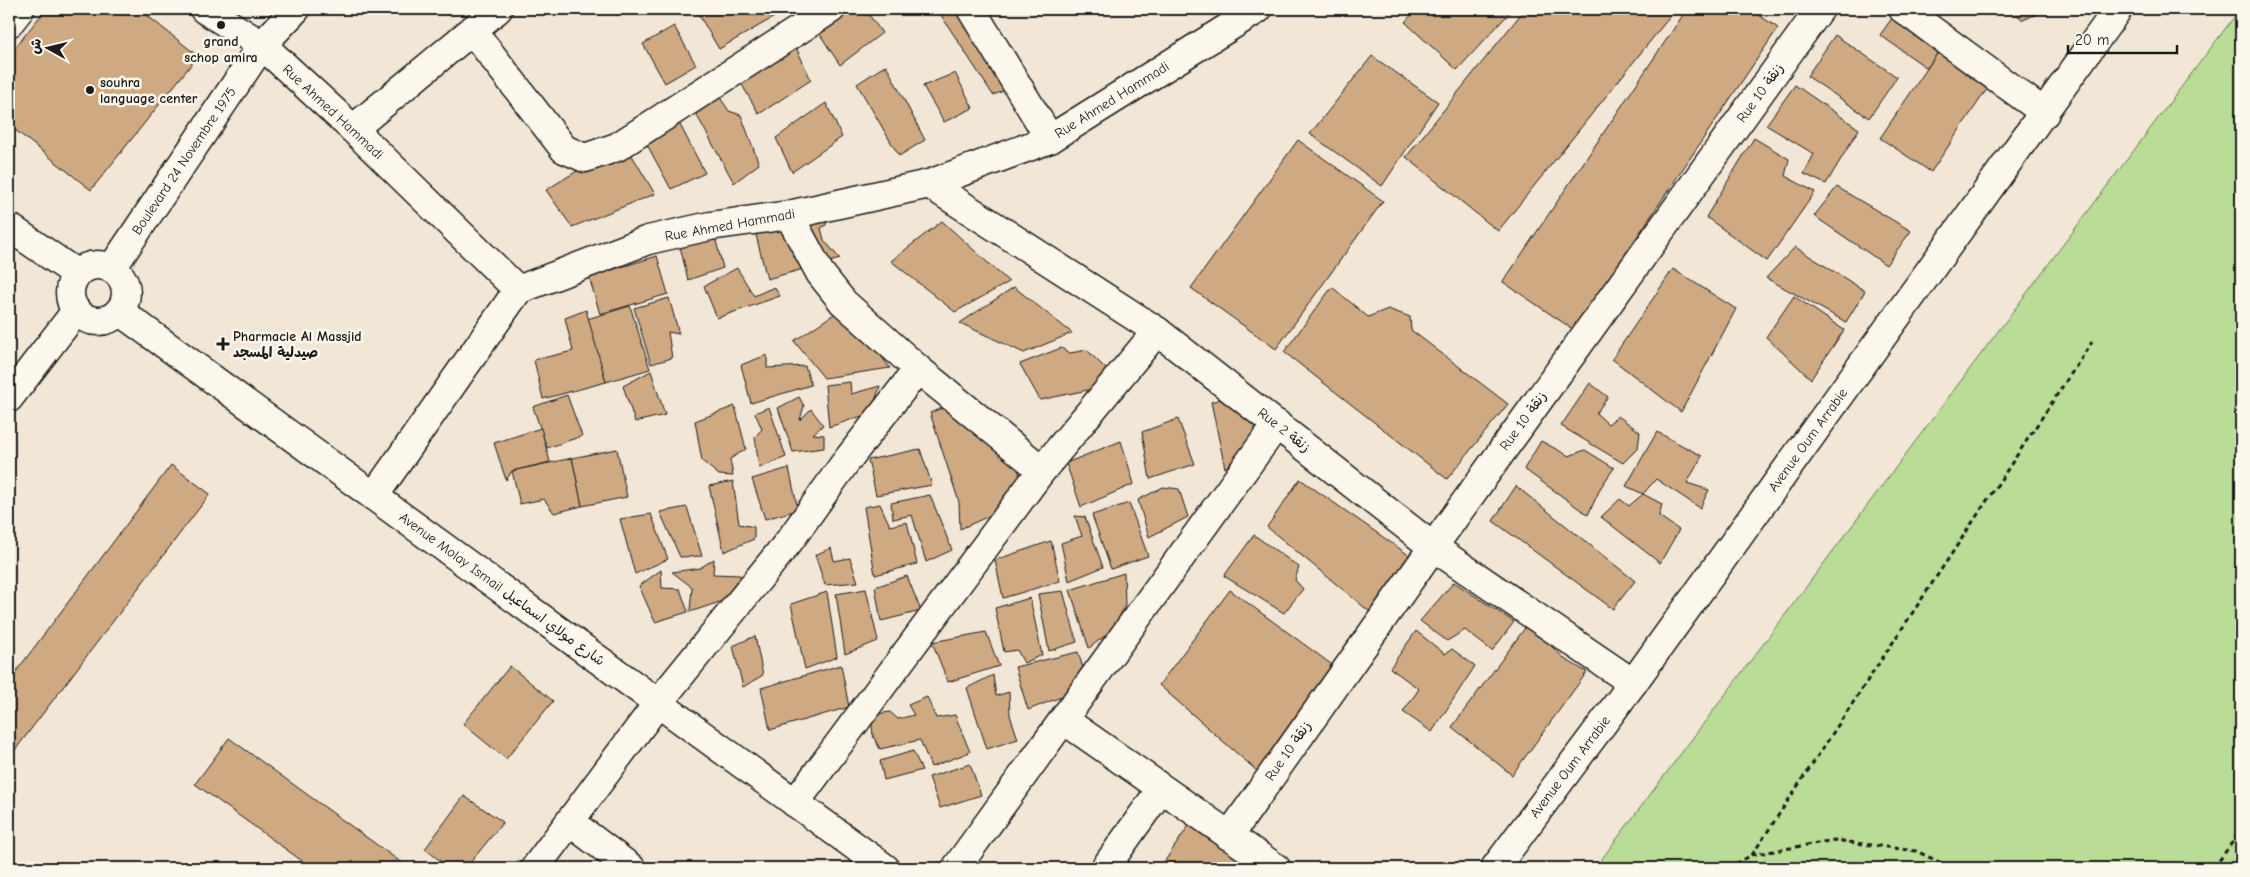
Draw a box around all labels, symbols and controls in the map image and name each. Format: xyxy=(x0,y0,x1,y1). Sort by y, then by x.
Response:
marker: grand schop amira xyxy=(215,19,227,31)
north arrow xyxy=(22,22,72,72)
scale bar xyxy=(2068,22,2176,54)
text: 20 m xyxy=(2075,31,2109,49)
place label: grand schop amira xyxy=(184,33,258,66)
text: ش xyxy=(26,37,45,55)
street label: Rue Ahmed Hammadi xyxy=(1052,58,1172,142)
street label: Rue 10 زنقة xyxy=(1733,60,1787,126)
street label: Rue Ahmed Hammadi xyxy=(279,61,387,163)
place label: souhra language center xyxy=(100,74,198,107)
marker: souhra language center xyxy=(84,84,96,96)
street label: Boulevard 24 Novembre 1975 xyxy=(128,84,240,238)
street label: Rue Ahmed Hammadi xyxy=(664,205,796,245)
place label: Pharmacie Al Massjid صيدلية المسجد xyxy=(233,328,362,361)
marker: Pharmacie Al Massjid صيدلية المسجد xyxy=(217,338,229,350)
street label: Avenue Oum Arrabie xyxy=(1765,385,1851,495)
street label: Rue 10 زنقة xyxy=(1496,388,1550,454)
street label: Rue 2 زنقة xyxy=(1254,404,1314,456)
street label: Avenue Molay Ismail شارع مولاي اسماعيل xyxy=(395,509,608,671)
street label: Avenue Oum Arrabie xyxy=(1526,713,1614,821)
street label: Rue 10 زنقة xyxy=(1261,718,1315,784)

